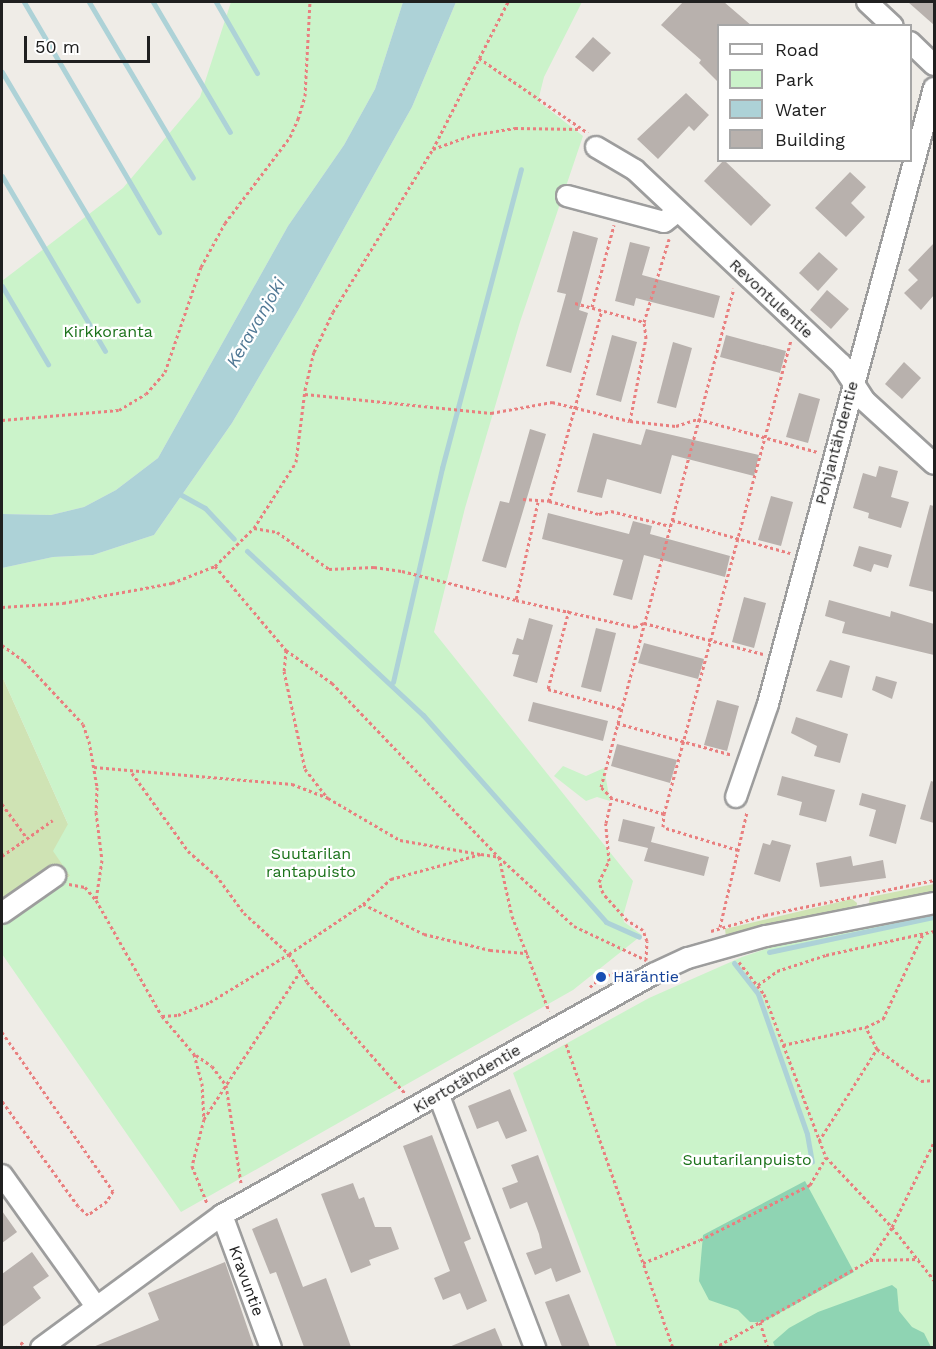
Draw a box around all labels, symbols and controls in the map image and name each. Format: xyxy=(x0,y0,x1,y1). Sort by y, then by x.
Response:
scale bar xyxy=(27,24,153,62)
legend xyxy=(717,24,912,162)
text: 50 m xyxy=(35,36,80,57)
text: Road xyxy=(775,39,819,60)
text: Park xyxy=(775,69,814,90)
text: Water xyxy=(775,99,827,120)
text: Building xyxy=(775,129,845,150)
street label: Revontulentie xyxy=(725,255,817,343)
water label: Keravanjoki xyxy=(222,274,290,372)
park label: Kirkkoranta xyxy=(63,322,153,342)
street label: Pohjantähdentie xyxy=(811,379,863,507)
park label: Suutarilan rantapuisto xyxy=(266,844,356,882)
place label: Häräntie xyxy=(613,967,679,987)
marker: Häräntie xyxy=(594,970,608,984)
street label: Kiertotähdentie xyxy=(410,1040,524,1118)
park label: Suutarilanpuisto xyxy=(682,1150,812,1170)
street label: Kravuntie xyxy=(224,1243,268,1319)

